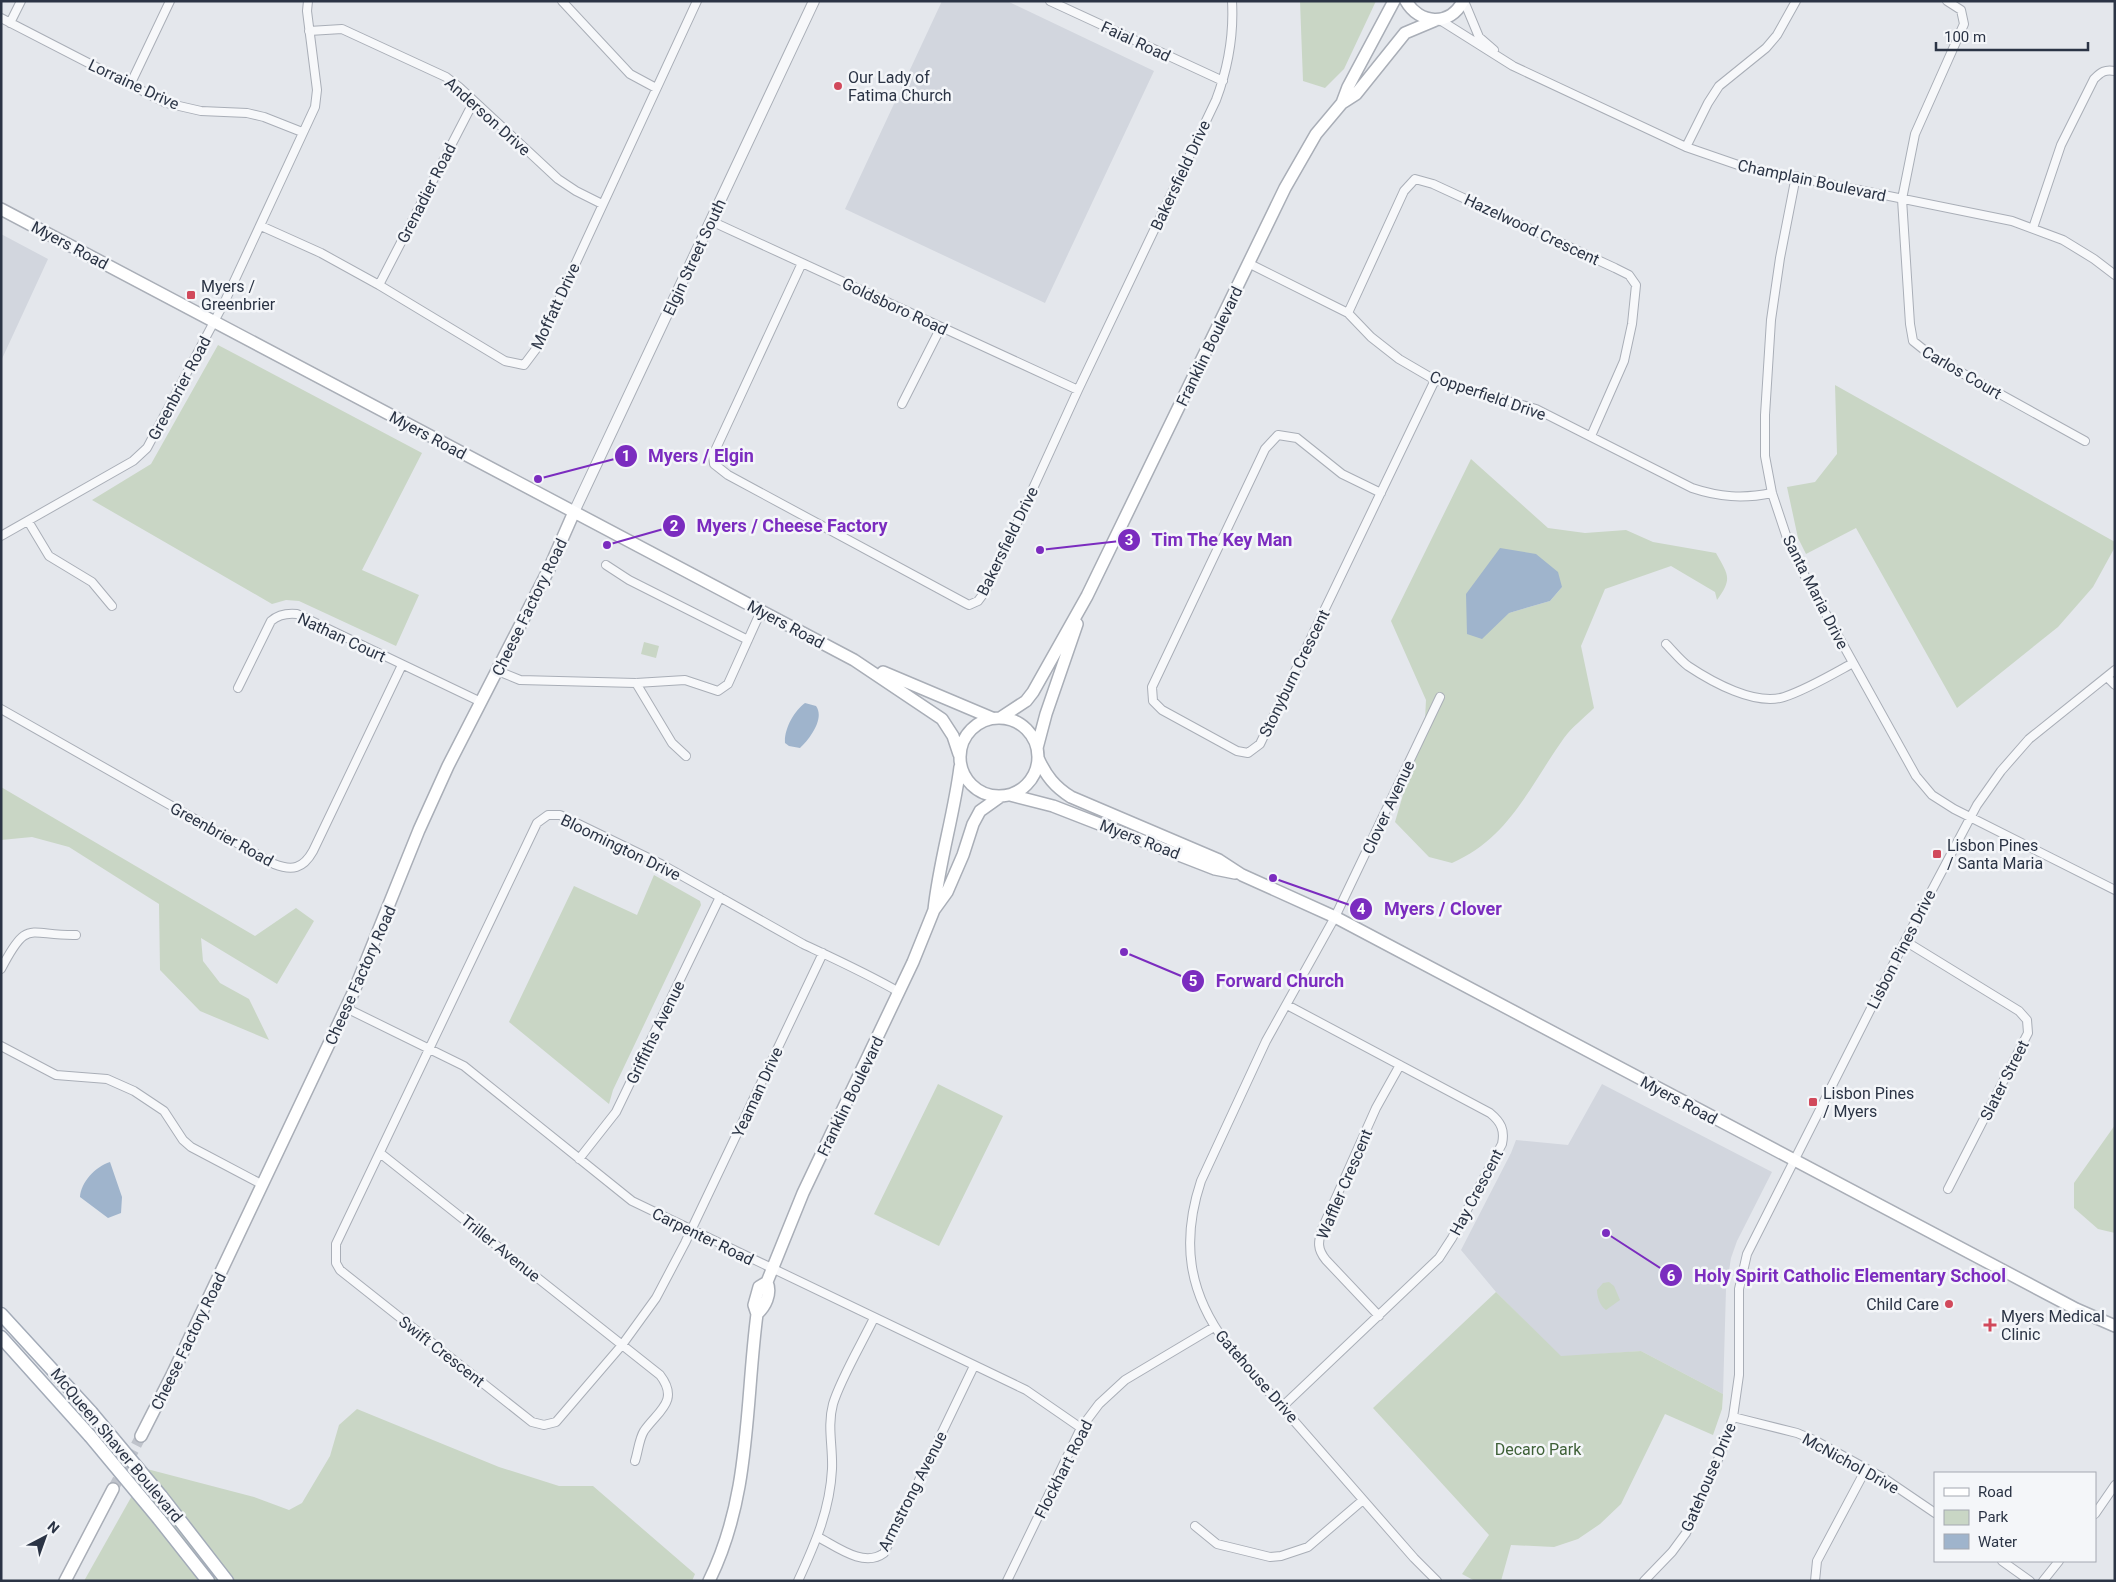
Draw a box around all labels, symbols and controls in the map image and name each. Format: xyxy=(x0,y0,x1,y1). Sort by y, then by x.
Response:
street label: Faial Road xyxy=(1098,17,1174,66)
scale bar xyxy=(1936,20,2088,52)
text: 100 m xyxy=(1944,28,1986,46)
street label: Lorraine Drive xyxy=(85,55,182,114)
place label: Our Lady of Fatima Church xyxy=(848,68,952,105)
street label: Anderson Drive xyxy=(441,73,534,160)
marker: Our Lady of Fatima Church xyxy=(832,80,844,92)
street label: Bakersfield Drive xyxy=(1147,117,1214,233)
street label: Grenadier Road xyxy=(393,140,460,246)
street label: Champlain Boulevard xyxy=(1736,155,1888,205)
street label: Hazelwood Crescent xyxy=(1461,190,1602,269)
street label: Elgin Street South xyxy=(659,196,730,318)
street label: Myers Road xyxy=(28,217,111,274)
street label: Moffatt Drive xyxy=(527,260,584,353)
street label: Goldsboro Road xyxy=(839,274,951,339)
place label: Myers / Greenbrier xyxy=(201,277,276,314)
street label: Franklin Boulevard xyxy=(1172,283,1247,409)
marker: Myers / Greenbrier xyxy=(185,289,197,301)
street label: Greenbrier Road xyxy=(144,333,215,443)
street label: Carlos Court xyxy=(1918,342,2005,403)
street label: Copperfield Drive xyxy=(1427,367,1548,424)
street label: Myers Road xyxy=(386,407,469,464)
callout: Myers / Elgin xyxy=(613,439,764,472)
text: Myers / Elgin xyxy=(648,445,754,466)
text: 1 xyxy=(622,447,630,465)
street label: Bakersfield Drive xyxy=(973,484,1042,599)
callout: Myers / Cheese Factory xyxy=(661,509,898,542)
text: Myers / Cheese Factory xyxy=(696,515,888,536)
text: 2 xyxy=(670,517,679,535)
callout: Tim The Key Man xyxy=(1116,524,1303,557)
text: Tim The Key Man xyxy=(1152,529,1292,550)
text: 3 xyxy=(1125,531,1133,549)
street label: Santa Maria Drive xyxy=(1779,532,1853,652)
street label: Cheese Factory Road xyxy=(488,535,571,679)
street label: Myers Road xyxy=(744,596,827,653)
street label: Stonyburn Crescent xyxy=(1255,606,1334,740)
street label: Nathan Court xyxy=(295,609,389,666)
street label: Clover Avenue xyxy=(1358,757,1418,857)
street label: Greenbrier Road xyxy=(167,798,277,871)
street label: Bloomington Drive xyxy=(558,810,684,885)
street label: Myers Road xyxy=(1097,815,1183,863)
place label: Lisbon Pines / Santa Maria xyxy=(1947,836,2043,873)
marker: Lisbon Pines / Santa Maria xyxy=(1931,848,1943,860)
street label: Lisbon Pines Drive xyxy=(1863,886,1940,1012)
callout: Myers / Clover xyxy=(1349,893,1511,926)
text: Myers / Clover xyxy=(1384,898,1502,919)
text: 4 xyxy=(1357,900,1366,918)
street label: Cheese Factory Road xyxy=(321,903,400,1048)
callout: Forward Church xyxy=(1181,964,1354,997)
text: Forward Church xyxy=(1216,970,1344,991)
text: 5 xyxy=(1189,972,1197,990)
street label: Griffiths Avenue xyxy=(622,978,689,1087)
street label: Franklin Boulevard xyxy=(813,1033,888,1159)
street label: Slater Street xyxy=(1976,1037,2033,1123)
street label: Yeaman Drive xyxy=(728,1044,787,1141)
street label: Myers Road xyxy=(1637,1072,1720,1129)
place label: Lisbon Pines / Myers xyxy=(1823,1084,1914,1121)
marker: Lisbon Pines / Myers xyxy=(1807,1096,1819,1108)
street label: Waffler Crescent xyxy=(1313,1126,1376,1242)
street label: Hay Crescent xyxy=(1446,1146,1507,1239)
street label: Carpenter Road xyxy=(649,1204,757,1269)
street label: Triller Avenue xyxy=(457,1211,544,1286)
callout: Holy Spirit Catholic Elementary School xyxy=(1659,1259,2016,1292)
text: Holy Spirit Catholic Elementary School xyxy=(1694,1265,2006,1286)
text: 6 xyxy=(1667,1267,1676,1285)
street label: Cheese Factory Road xyxy=(147,1269,230,1413)
place label: Child Care xyxy=(1866,1295,1939,1314)
marker: Child Care xyxy=(1943,1298,1955,1310)
place label: Myers Medical Clinic xyxy=(2001,1307,2105,1344)
street label: Swift Crescent xyxy=(395,1312,488,1391)
marker: Myers Medical Clinic xyxy=(1983,1318,1997,1332)
street label: Gatehouse Drive xyxy=(1211,1326,1302,1427)
street label: McQueen Shaver Boulevard xyxy=(47,1364,187,1526)
street label: Flockhart Road xyxy=(1031,1417,1096,1521)
street label: Gatehouse Drive xyxy=(1677,1420,1740,1535)
street label: Armstrong Avenue xyxy=(874,1428,951,1554)
street label: McNichol Drive xyxy=(1799,1429,1902,1498)
park label: Decaro Park xyxy=(1495,1440,1582,1459)
legend xyxy=(1934,1472,2096,1562)
text: Road xyxy=(1978,1483,2012,1501)
text: Park xyxy=(1978,1508,2009,1526)
north arrow xyxy=(20,1512,70,1562)
text: N xyxy=(45,1518,63,1536)
text: Water xyxy=(1978,1533,2017,1551)

